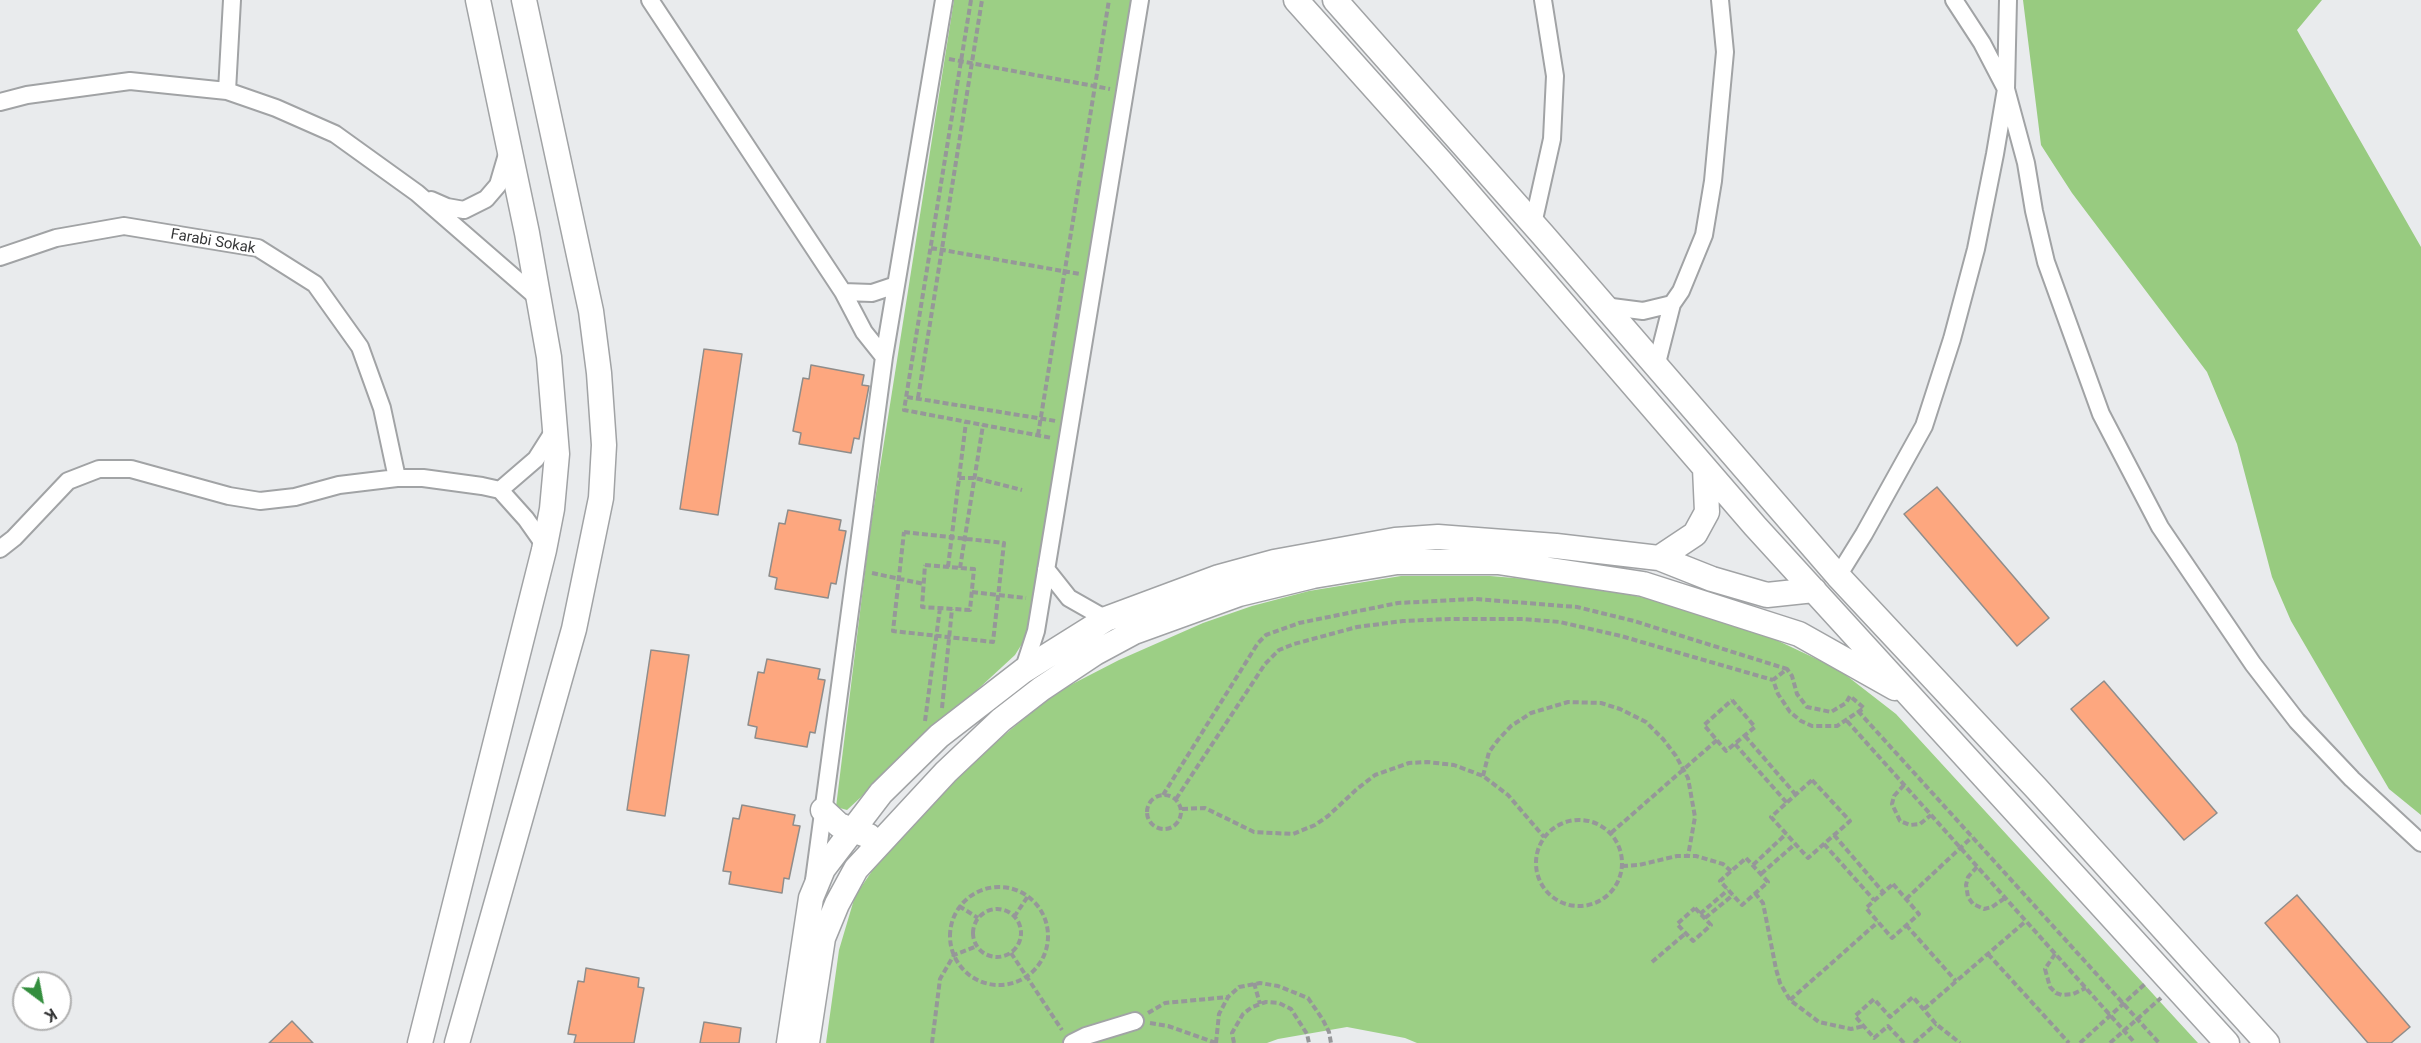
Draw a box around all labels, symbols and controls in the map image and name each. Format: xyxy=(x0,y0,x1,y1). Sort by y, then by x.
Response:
street label: Farabi Sokak xyxy=(169,226,257,258)
north arrow xyxy=(12,971,72,1031)
text: K xyxy=(41,1004,60,1026)

